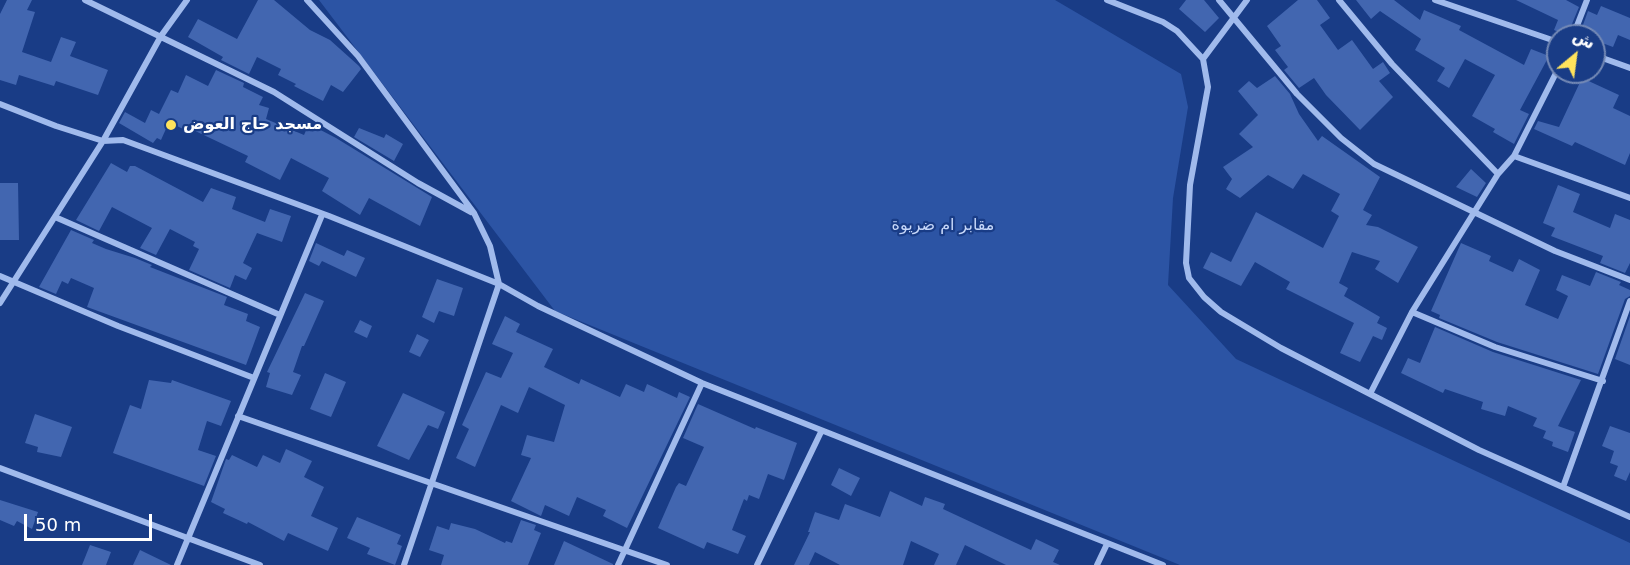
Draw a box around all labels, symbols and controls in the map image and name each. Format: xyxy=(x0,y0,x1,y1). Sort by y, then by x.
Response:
north arrow xyxy=(1546,24,1606,84)
text: ش xyxy=(1570,26,1598,53)
place label: مسجد حاج العوض xyxy=(183,115,322,135)
marker: مسجد حاج العوض xyxy=(164,118,178,132)
park label: مقابر ام ضريوة xyxy=(892,216,994,236)
scale bar xyxy=(27,502,154,540)
text: 50 m xyxy=(35,514,81,535)

